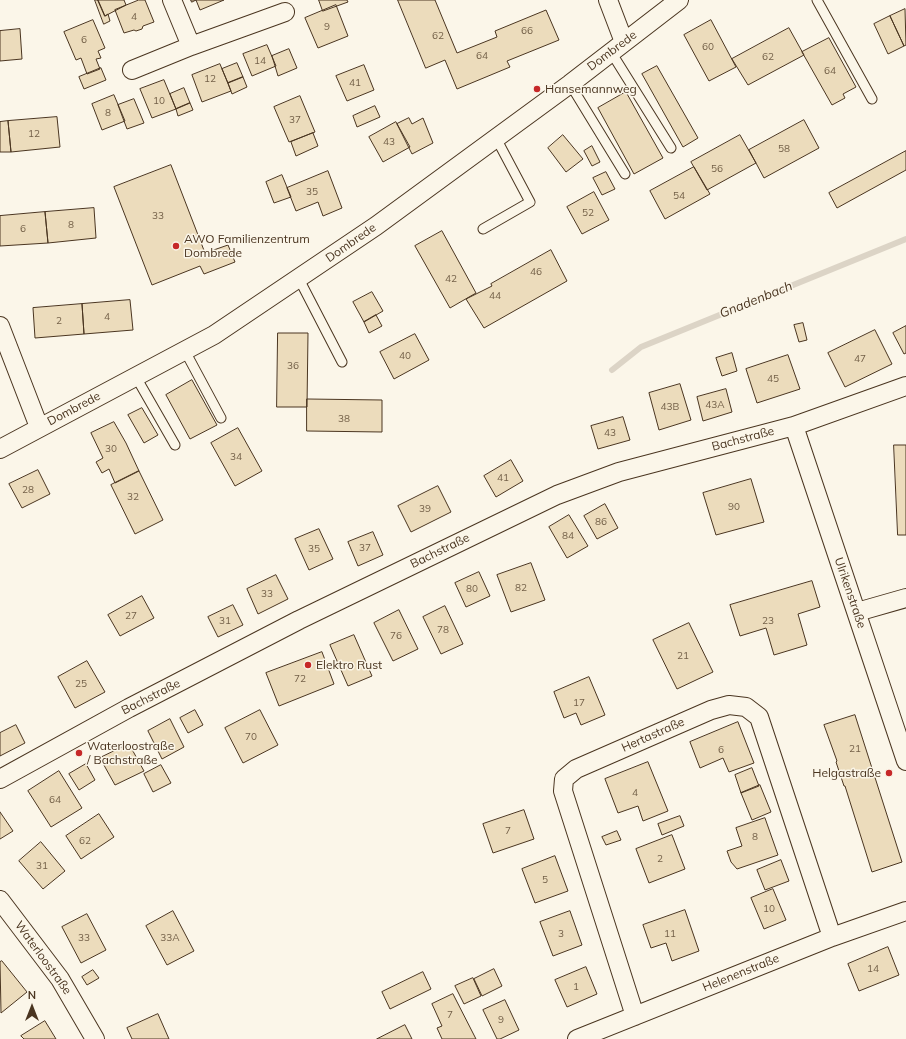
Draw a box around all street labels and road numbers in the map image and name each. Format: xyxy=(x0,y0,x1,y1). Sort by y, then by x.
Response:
street label: Dombrede xyxy=(584,28,640,74)
street label: Dombrede xyxy=(323,220,379,266)
street label: Dombrede xyxy=(45,389,103,429)
street label: Bachstraße xyxy=(710,424,776,454)
street label: Bachstraße xyxy=(408,530,472,572)
street label: Ulrikenstraße xyxy=(831,556,869,630)
street label: Bachstraße xyxy=(119,676,183,718)
street label: Hertastraße xyxy=(619,715,687,755)
street label: Waterloostraße xyxy=(12,919,74,997)
street label: Helenenstraße xyxy=(701,951,781,995)

